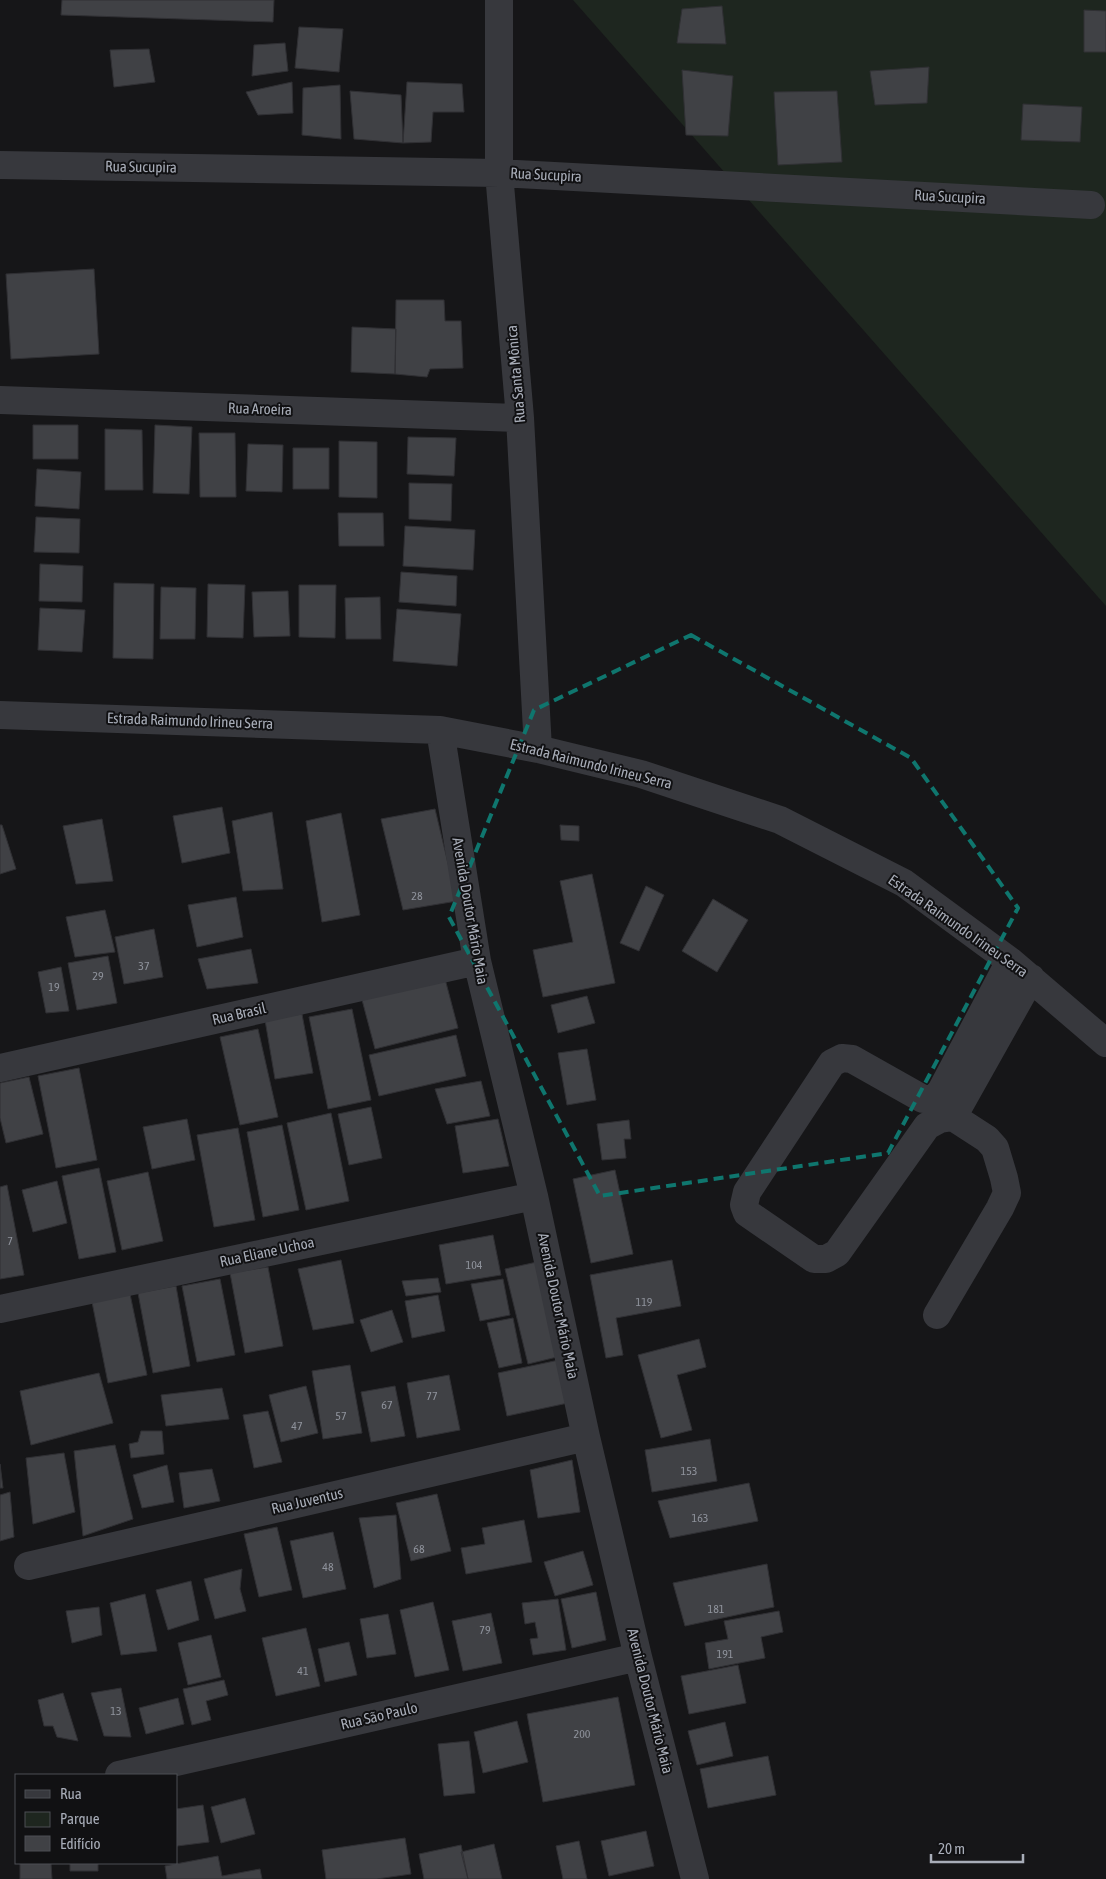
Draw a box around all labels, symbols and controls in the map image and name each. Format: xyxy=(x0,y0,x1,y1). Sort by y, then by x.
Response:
street label: Rua Sucupira xyxy=(105,157,177,176)
street label: Rua Sucupira xyxy=(510,164,582,185)
street label: Rua Sucupira xyxy=(914,186,986,207)
street label: Rua Santa Mônica xyxy=(503,324,528,424)
street label: Rua Aroeira xyxy=(228,399,292,418)
street label: Estrada Raimundo Irineu Serra xyxy=(107,709,273,732)
street label: Estrada Raimundo Irineu Serra xyxy=(508,735,674,792)
street label: Avenida Doutor Mário Maia xyxy=(449,836,492,986)
street label: Estrada Raimundo Irineu Serra xyxy=(885,871,1031,980)
house number: 28 xyxy=(411,889,423,903)
house number: 37 xyxy=(138,959,150,973)
house number: 29 xyxy=(92,969,104,983)
house number: 19 xyxy=(48,980,60,994)
street label: Rua Brasil xyxy=(210,999,267,1028)
street label: Avenida Doutor Mário Maia xyxy=(535,1231,582,1381)
street label: Rua Eliane Uchoa xyxy=(218,1233,316,1270)
house number: 7 xyxy=(7,1234,13,1248)
house number: 104 xyxy=(466,1258,483,1272)
house number: 119 xyxy=(636,1295,653,1309)
house number: 77 xyxy=(426,1389,438,1403)
house number: 67 xyxy=(381,1398,393,1412)
house number: 57 xyxy=(335,1409,347,1423)
house number: 47 xyxy=(291,1419,303,1433)
house number: 153 xyxy=(681,1464,697,1478)
street label: Rua Juventus xyxy=(270,1484,344,1517)
house number: 163 xyxy=(692,1511,708,1525)
house number: 68 xyxy=(413,1542,425,1556)
house number: 48 xyxy=(322,1560,334,1574)
house number: 181 xyxy=(708,1602,725,1616)
house number: 79 xyxy=(479,1623,491,1637)
street label: Avenida Doutor Mário Maia xyxy=(624,1627,677,1775)
house number: 191 xyxy=(717,1647,734,1661)
house number: 41 xyxy=(297,1664,309,1678)
street label: Rua São Paulo xyxy=(339,1698,419,1733)
house number: 13 xyxy=(110,1704,122,1718)
house number: 200 xyxy=(574,1727,591,1741)
legend xyxy=(15,1774,178,1864)
text: Rua xyxy=(60,1785,82,1802)
text: Parque xyxy=(60,1810,100,1827)
scale bar xyxy=(931,1832,1024,1864)
text: Edifício xyxy=(60,1835,101,1852)
text: 20 m xyxy=(938,1840,965,1857)

